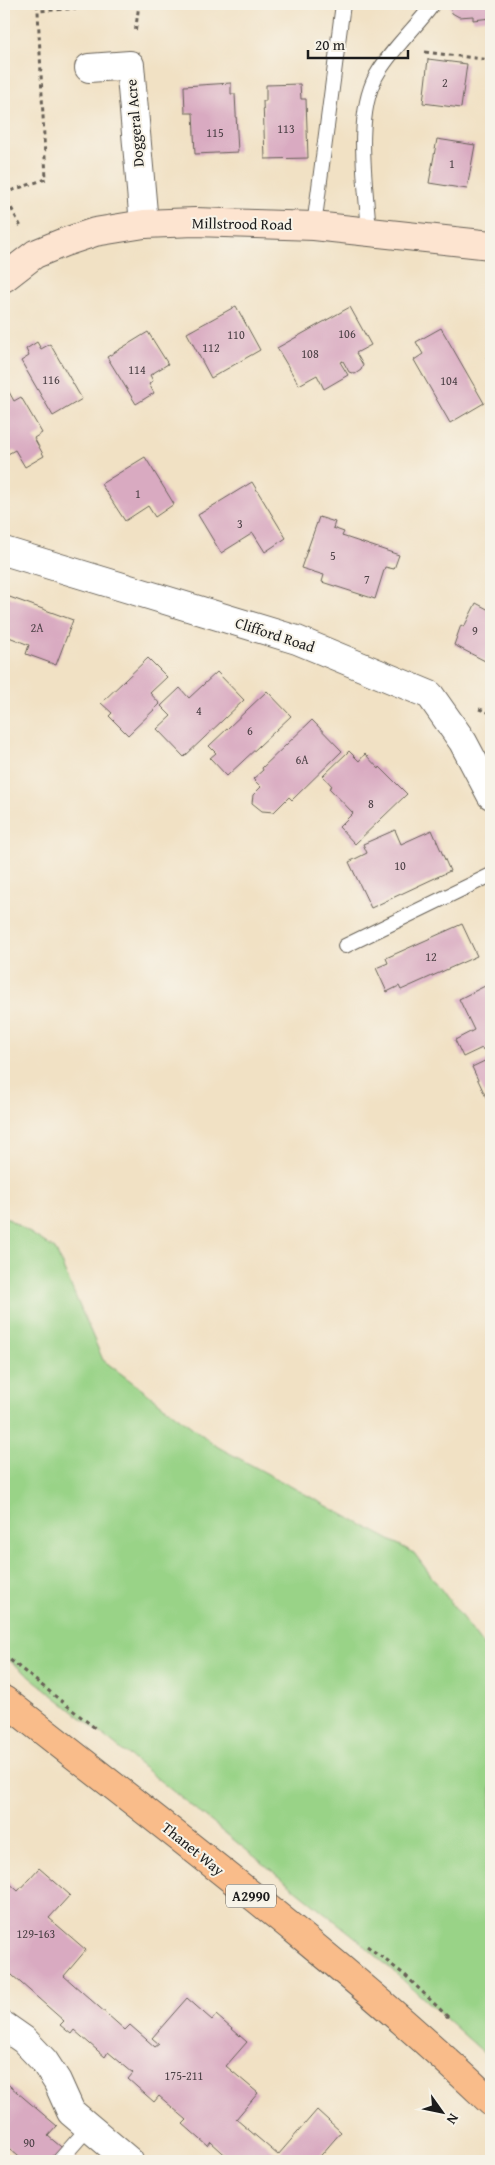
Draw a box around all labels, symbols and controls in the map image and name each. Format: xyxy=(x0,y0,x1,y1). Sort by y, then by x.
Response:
scale bar xyxy=(308,28,408,60)
text: 20 m xyxy=(315,34,346,55)
house number: 2 xyxy=(442,74,448,91)
street label: Doggeral Acre xyxy=(120,78,149,168)
house number: 113 xyxy=(277,120,295,137)
house number: 115 xyxy=(206,124,224,141)
house number: 1 xyxy=(449,155,455,172)
street label: Millstrood Road xyxy=(192,212,292,235)
house number: 106 xyxy=(338,325,356,342)
house number: 110 xyxy=(227,326,245,343)
house number: 112 xyxy=(202,339,220,356)
house number: 108 xyxy=(301,345,319,362)
house number: 114 xyxy=(128,361,146,378)
house number: 116 xyxy=(42,371,60,388)
house number: 104 xyxy=(440,372,458,389)
house number: 1 xyxy=(135,485,141,502)
house number: 3 xyxy=(237,515,243,532)
house number: 5 xyxy=(330,547,336,564)
house number: 7 xyxy=(364,571,370,588)
street label: Clifford Road xyxy=(233,612,318,657)
house number: 2A xyxy=(30,619,44,636)
house number: 9 xyxy=(472,622,478,639)
house number: 4 xyxy=(196,702,202,719)
house number: 6 xyxy=(247,722,253,739)
house number: 6A xyxy=(295,751,309,768)
house number: 8 xyxy=(368,795,374,812)
house number: 10 xyxy=(394,857,406,874)
house number: 12 xyxy=(425,948,437,965)
street label: Thanet Way xyxy=(158,1817,229,1881)
road number: A2990 xyxy=(226,1884,276,1908)
house number: 129-163 xyxy=(17,1925,56,1942)
house number: 175-211 xyxy=(165,2067,204,2084)
north arrow xyxy=(418,2088,468,2138)
text: N xyxy=(442,2110,464,2129)
house number: 90 xyxy=(23,2134,35,2151)

